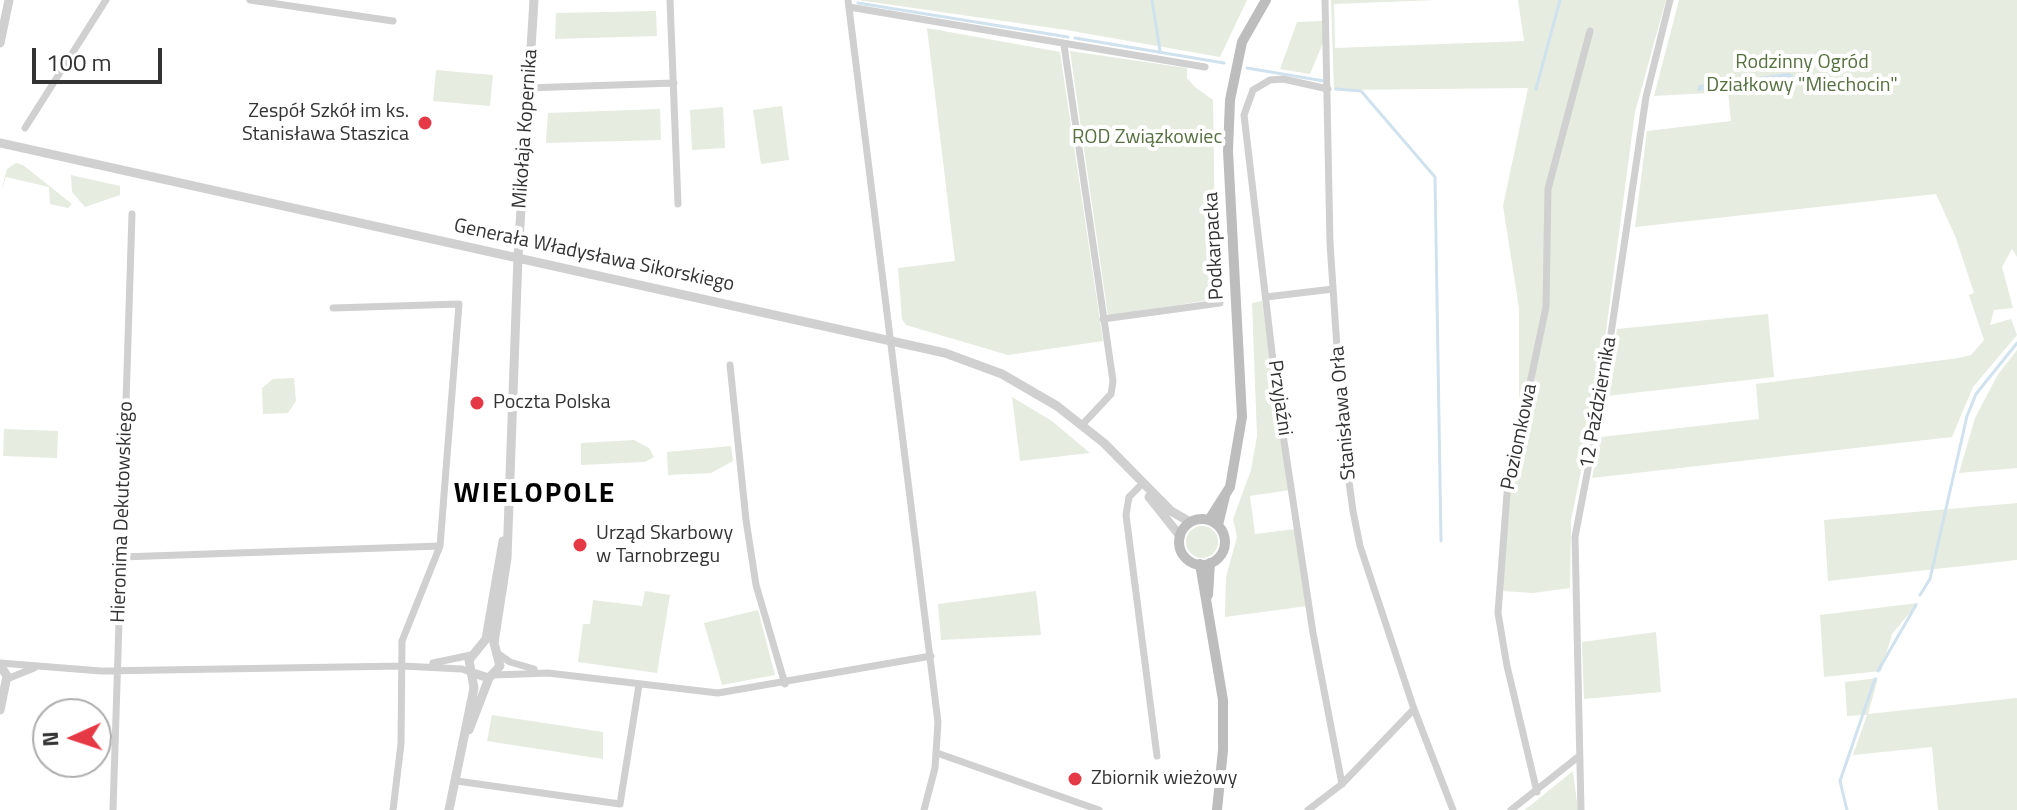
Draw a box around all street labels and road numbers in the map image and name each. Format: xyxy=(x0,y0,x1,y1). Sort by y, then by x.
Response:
street label: Mikołaja Kopernika xyxy=(508,48,544,210)
street label: Podkarpacka xyxy=(1200,191,1230,301)
street label: Generała Władysława Sikorskiego xyxy=(452,215,736,297)
street label: 12 Października xyxy=(1576,335,1622,471)
street label: Stanisława Orła xyxy=(1326,345,1362,481)
street label: Przyjaźni xyxy=(1262,359,1296,437)
street label: Poziomkowa xyxy=(1497,382,1543,492)
street label: Hieronima Dekutowskiego xyxy=(107,401,139,623)

